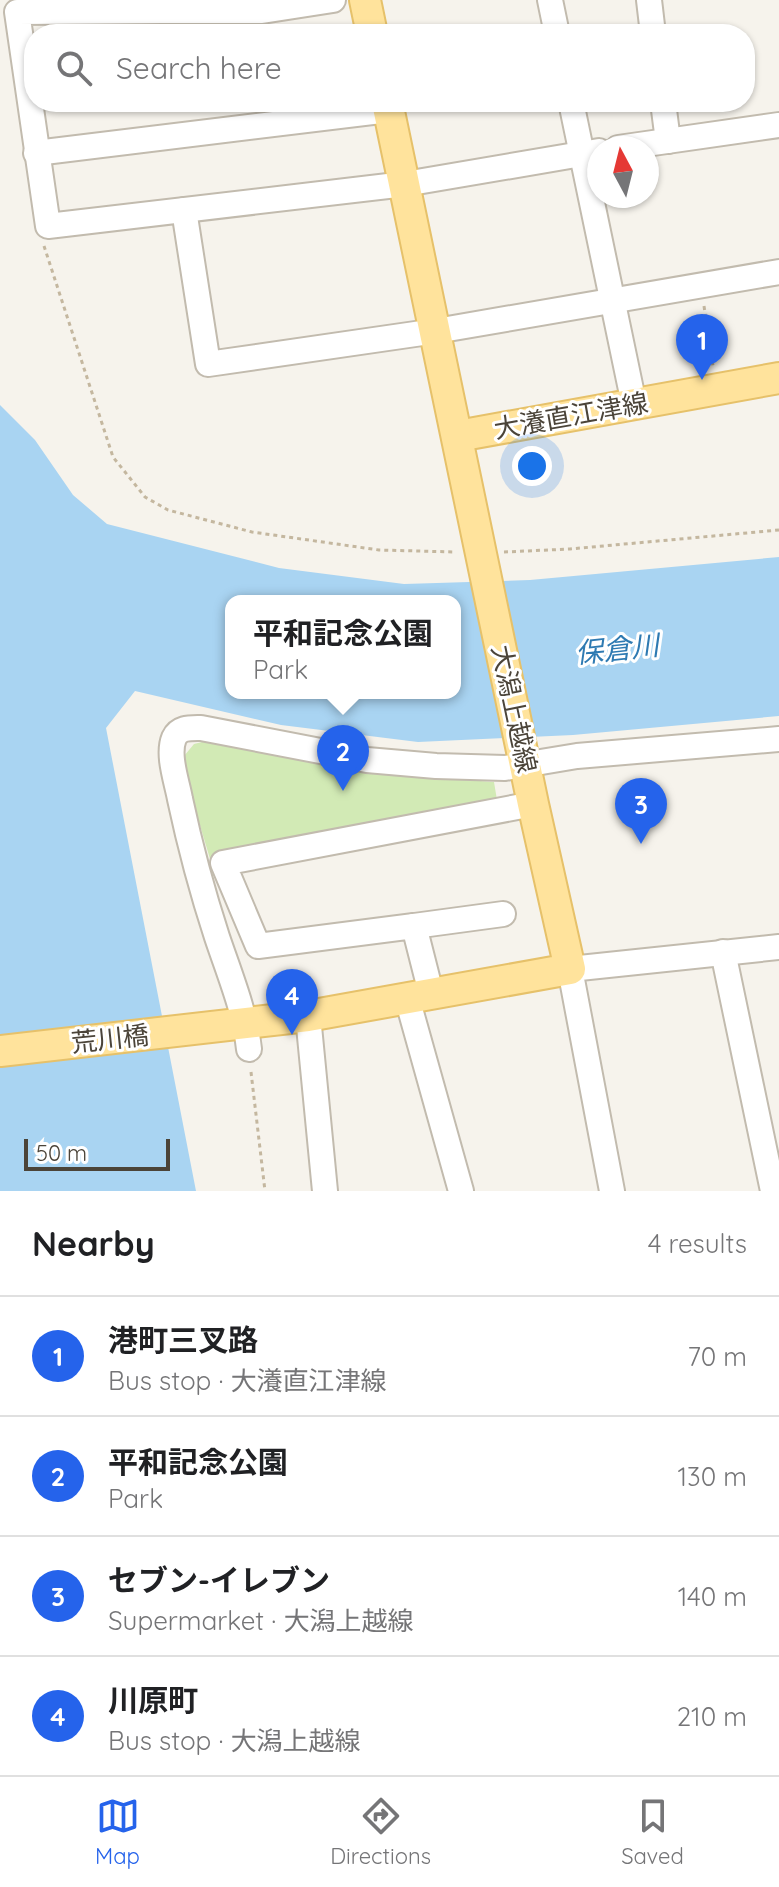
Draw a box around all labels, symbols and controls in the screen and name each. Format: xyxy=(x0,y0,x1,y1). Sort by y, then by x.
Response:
search box xyxy=(24,24,755,112)
icon: search xyxy=(52,46,96,90)
text: Search here xyxy=(116,49,282,87)
north arrow xyxy=(587,136,659,208)
pin: 1 xyxy=(676,314,728,380)
street label: 大瀁直江津線 xyxy=(491,386,651,445)
your location xyxy=(512,446,552,486)
popup xyxy=(225,595,461,699)
text: 平和記念公園 xyxy=(253,614,433,652)
water label: 保倉川 xyxy=(573,626,664,670)
street label: 大潟上越線 xyxy=(485,642,544,776)
text: Park xyxy=(253,653,308,686)
pin: 2 xyxy=(317,725,369,791)
pin: 3 xyxy=(615,778,667,844)
pin: 4 xyxy=(266,969,318,1035)
street label: 荒川橋 xyxy=(69,1018,150,1059)
scale bar xyxy=(24,1135,170,1171)
text: 50 m xyxy=(36,1139,87,1167)
text: Nearby xyxy=(32,1222,155,1265)
text: 4 results xyxy=(648,1227,747,1260)
text: 港町三叉路 xyxy=(108,1321,258,1359)
text: 1 xyxy=(53,1340,63,1373)
text: 70 m xyxy=(687,1340,747,1373)
text: Bus stop · 大瀁直江津線 xyxy=(108,1364,387,1397)
text: 平和記念公園 xyxy=(108,1443,288,1481)
text: 2 xyxy=(51,1460,65,1493)
text: 130 m xyxy=(677,1460,747,1493)
text: Park xyxy=(108,1482,163,1515)
text: セブン-イレブン xyxy=(108,1561,330,1599)
text: 3 xyxy=(51,1580,65,1613)
text: 140 m xyxy=(678,1580,747,1613)
text: Supermarket · 大潟上越線 xyxy=(108,1604,413,1637)
text: 川原町 xyxy=(108,1681,198,1719)
text: 4 xyxy=(50,1700,66,1733)
text: 210 m xyxy=(677,1700,747,1733)
text: Bus stop · 大潟上越線 xyxy=(108,1724,361,1757)
tab: Map xyxy=(95,1794,140,1870)
tab: Directions xyxy=(330,1794,431,1870)
tab: Saved xyxy=(621,1794,684,1870)

